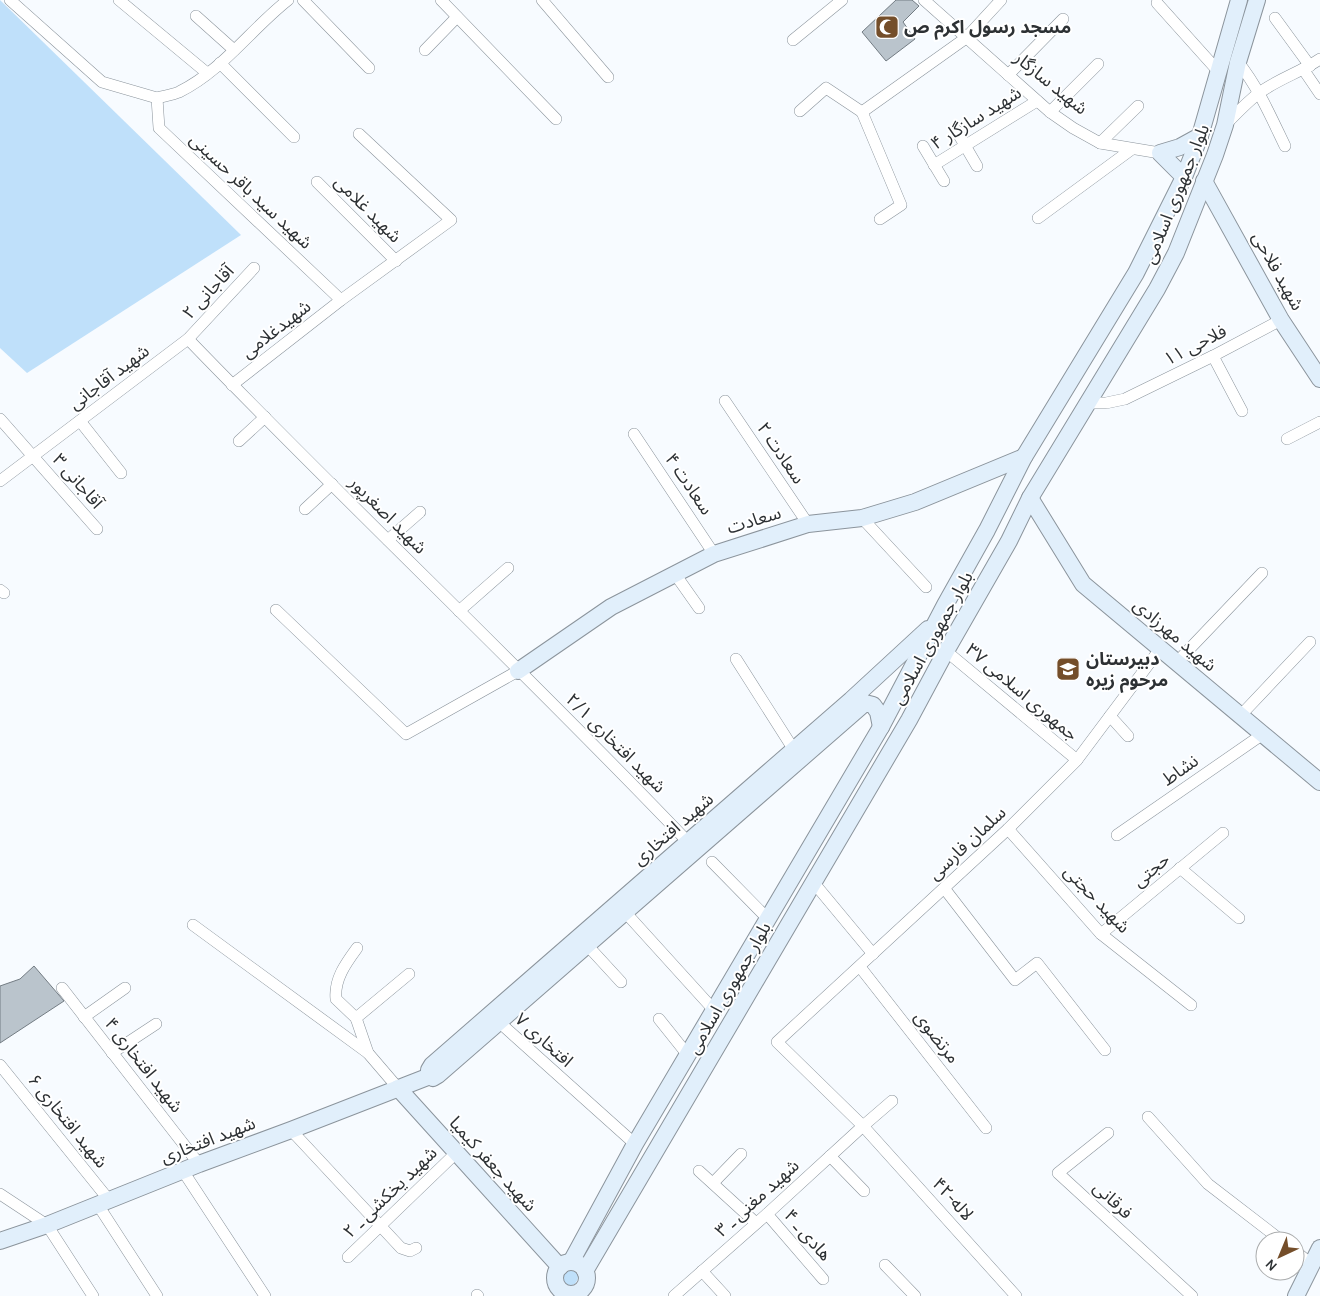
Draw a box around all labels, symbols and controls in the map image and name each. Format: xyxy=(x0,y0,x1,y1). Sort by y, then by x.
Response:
mosque icon: مسجد رسول اکرم ص xyxy=(874,14,900,40)
place label: مسجد رسول اکرم ص xyxy=(904,16,1071,40)
street label: شهید سازگار xyxy=(1009,46,1092,119)
street label: شهید سازگار ۴ xyxy=(927,81,1025,155)
street label: بلوار جمهوری اسلامی xyxy=(1138,121,1214,267)
street label: شهید سید باقر حسینی xyxy=(185,128,317,254)
street label: شهید غلامی xyxy=(330,171,406,247)
street label: شهید فلاحی xyxy=(1247,228,1309,314)
street label: آقاجانی ۲ xyxy=(177,260,239,324)
street label: شهیدغلامی xyxy=(237,295,315,363)
street label: فلاحی ۱۱ xyxy=(1160,320,1230,370)
street label: شهید آقاجانی xyxy=(64,340,154,414)
street label: سعادت ۲ xyxy=(752,418,810,488)
street label: آقاجانی ۳ xyxy=(48,449,108,514)
street label: سعادت ۴ xyxy=(660,449,718,519)
street label: شهید اصغرپور xyxy=(344,471,431,559)
street label: سعادت xyxy=(724,501,784,539)
street label: بلوار جمهوری اسلامی xyxy=(886,568,978,708)
street label: شهید مهرزادی xyxy=(1129,594,1221,676)
street label: جمهوری اسلامی ۳۷ xyxy=(961,639,1083,745)
place label: دبیرستان مرحوم زیره xyxy=(1086,648,1168,693)
school or university icon: دبیرستان مرحوم زیره xyxy=(1055,656,1081,682)
street label: شهید افتخاری ۲/۱ xyxy=(561,688,671,798)
street label: نشاط xyxy=(1157,750,1203,790)
street label: شهید افتخاری xyxy=(628,788,718,870)
street label: سلمان فارسی xyxy=(923,801,1011,885)
street label: حجتی xyxy=(1128,848,1174,892)
street label: شهید حجتی xyxy=(1059,860,1135,938)
street label: بلوار جمهوری اسلامی xyxy=(682,918,776,1058)
street label: مرتضوی xyxy=(910,1006,964,1068)
street label: افتخاری ۷ xyxy=(510,1008,578,1072)
street label: شهید افتخاری ۴ xyxy=(100,1013,188,1117)
street label: شهید افتخاری ۶ xyxy=(23,1070,113,1172)
street label: شهید افتخاری xyxy=(157,1112,259,1168)
street label: شهید جعفر کیمیا xyxy=(444,1112,542,1216)
street label: شهید یخکشی ـ ۲ xyxy=(338,1142,442,1242)
street label: شهید مغنی ـ ۳ xyxy=(710,1154,804,1242)
street label: لاله-۴۲ xyxy=(928,1173,978,1225)
street label: فرقانی xyxy=(1089,1176,1137,1224)
street label: هادی ـ ۴ xyxy=(780,1205,836,1265)
north arrow xyxy=(1255,1231,1305,1281)
text: N xyxy=(1262,1255,1281,1275)

